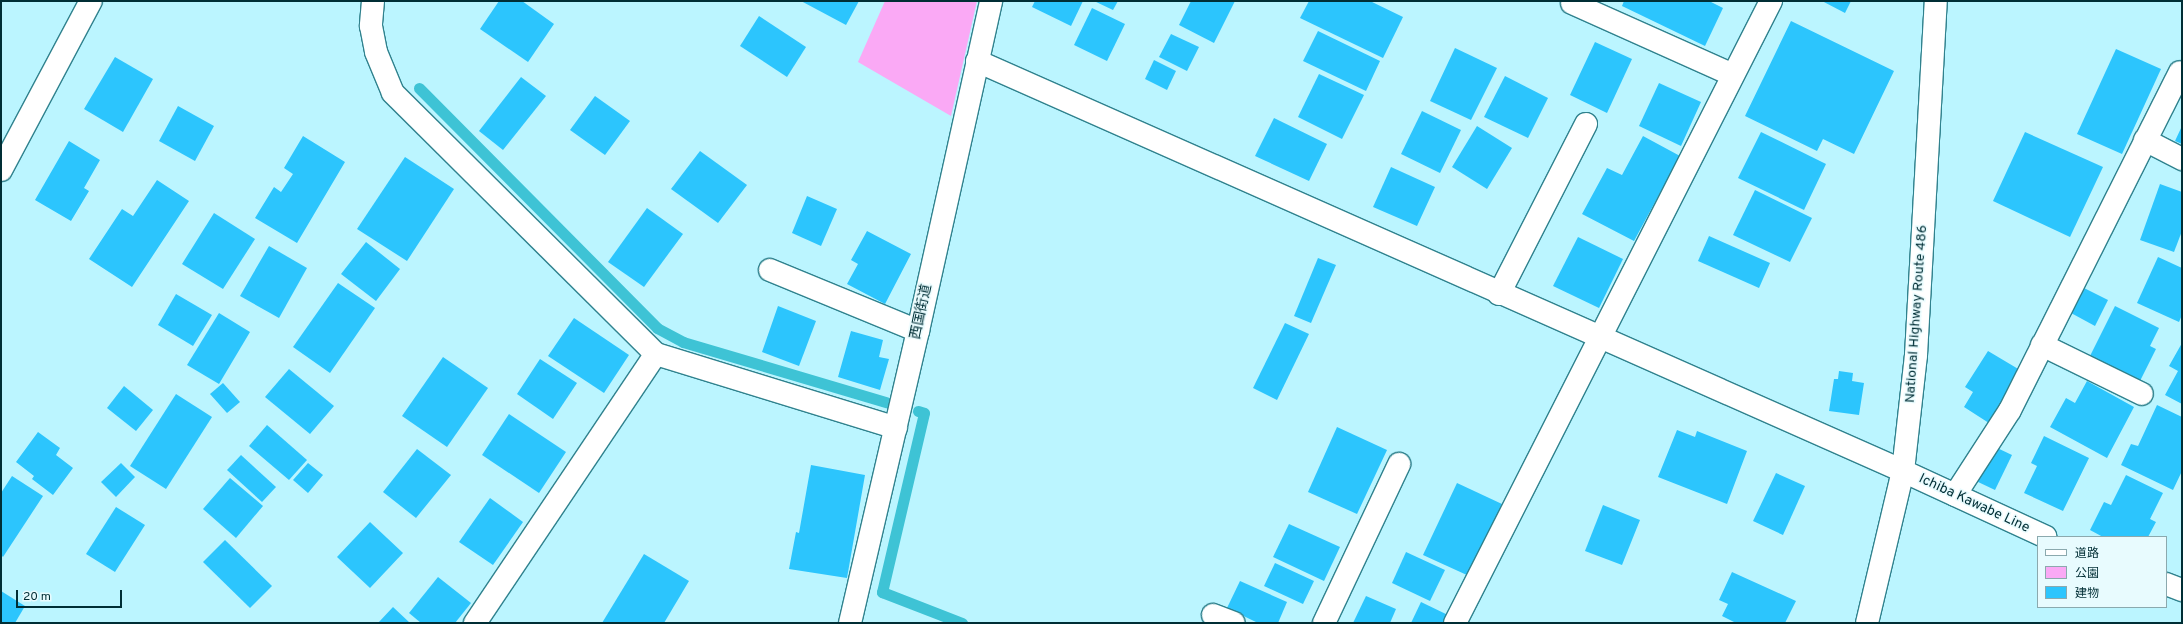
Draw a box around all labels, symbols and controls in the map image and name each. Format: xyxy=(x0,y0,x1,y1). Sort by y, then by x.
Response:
street label: National Highway Route 486 xyxy=(1902,224,1932,404)
street label: 西国街道 xyxy=(908,283,936,341)
street label: Ichiba Kawabe Line xyxy=(1916,471,2032,537)
legend xyxy=(2037,536,2167,608)
text: 道路 xyxy=(2075,546,2099,562)
text: 公園 xyxy=(2075,566,2099,582)
scale bar xyxy=(18,582,124,608)
text: 建物 xyxy=(2075,586,2099,602)
text: 20 m xyxy=(23,589,51,605)

